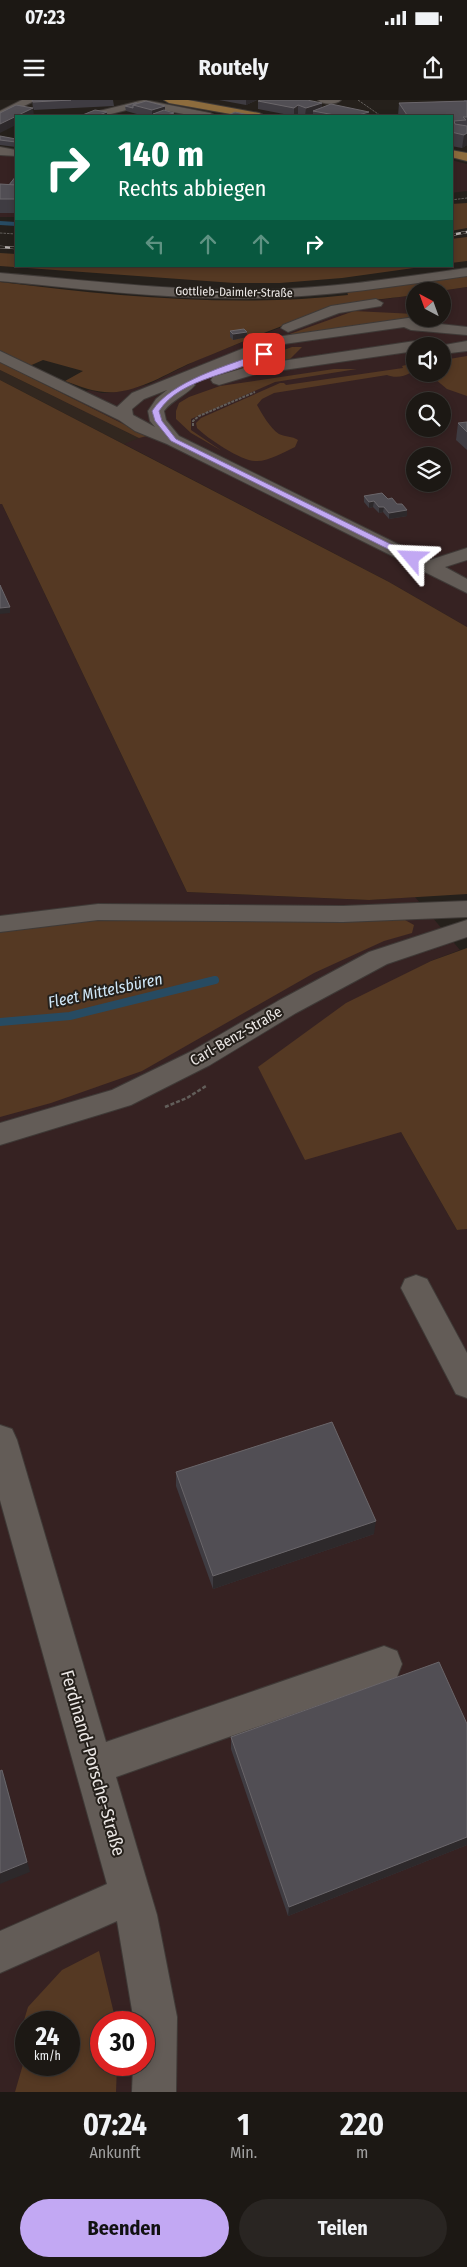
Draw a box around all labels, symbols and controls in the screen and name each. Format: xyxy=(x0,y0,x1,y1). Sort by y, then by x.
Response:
text: 07:23 xyxy=(25,6,65,29)
icon: menu xyxy=(20,54,48,82)
text: Routely xyxy=(199,54,268,81)
icon: share xyxy=(419,54,447,82)
text: 140 m xyxy=(118,133,204,175)
icon: right xyxy=(35,135,100,200)
text: Rechts abbiegen xyxy=(118,175,266,202)
icon: left xyxy=(141,230,169,258)
icon: ahead xyxy=(194,230,222,258)
icon: ahead xyxy=(247,230,275,258)
icon: right xyxy=(300,230,328,258)
north arrow xyxy=(406,282,451,328)
map controls xyxy=(406,282,451,492)
street label: Gottlieb-Daimler-Straße xyxy=(175,284,293,300)
pin xyxy=(243,333,285,375)
button: sound xyxy=(406,337,451,382)
icon: arrive xyxy=(250,340,278,368)
button: search xyxy=(406,392,451,437)
button: layers xyxy=(406,447,451,492)
position arrow xyxy=(385,531,437,583)
water label: Fleet Mittelsbüren xyxy=(46,969,164,1012)
street label: Carl-Benz-Straße xyxy=(187,1002,285,1070)
street label: Ferdinand-Porsche-Straße xyxy=(56,1668,130,1858)
speed limit sign: 30 xyxy=(90,2011,155,2076)
text: 24 xyxy=(36,2022,59,2052)
text: km/h xyxy=(34,2049,61,2063)
text: 07:24 xyxy=(83,2107,147,2143)
text: 1 xyxy=(237,2107,250,2143)
text: 220 xyxy=(340,2107,384,2143)
text: Ankunft xyxy=(89,2143,141,2162)
text: Min. xyxy=(230,2143,257,2162)
text: m xyxy=(356,2143,368,2162)
button: Beenden xyxy=(20,2199,229,2257)
button: Teilen xyxy=(239,2199,447,2257)

